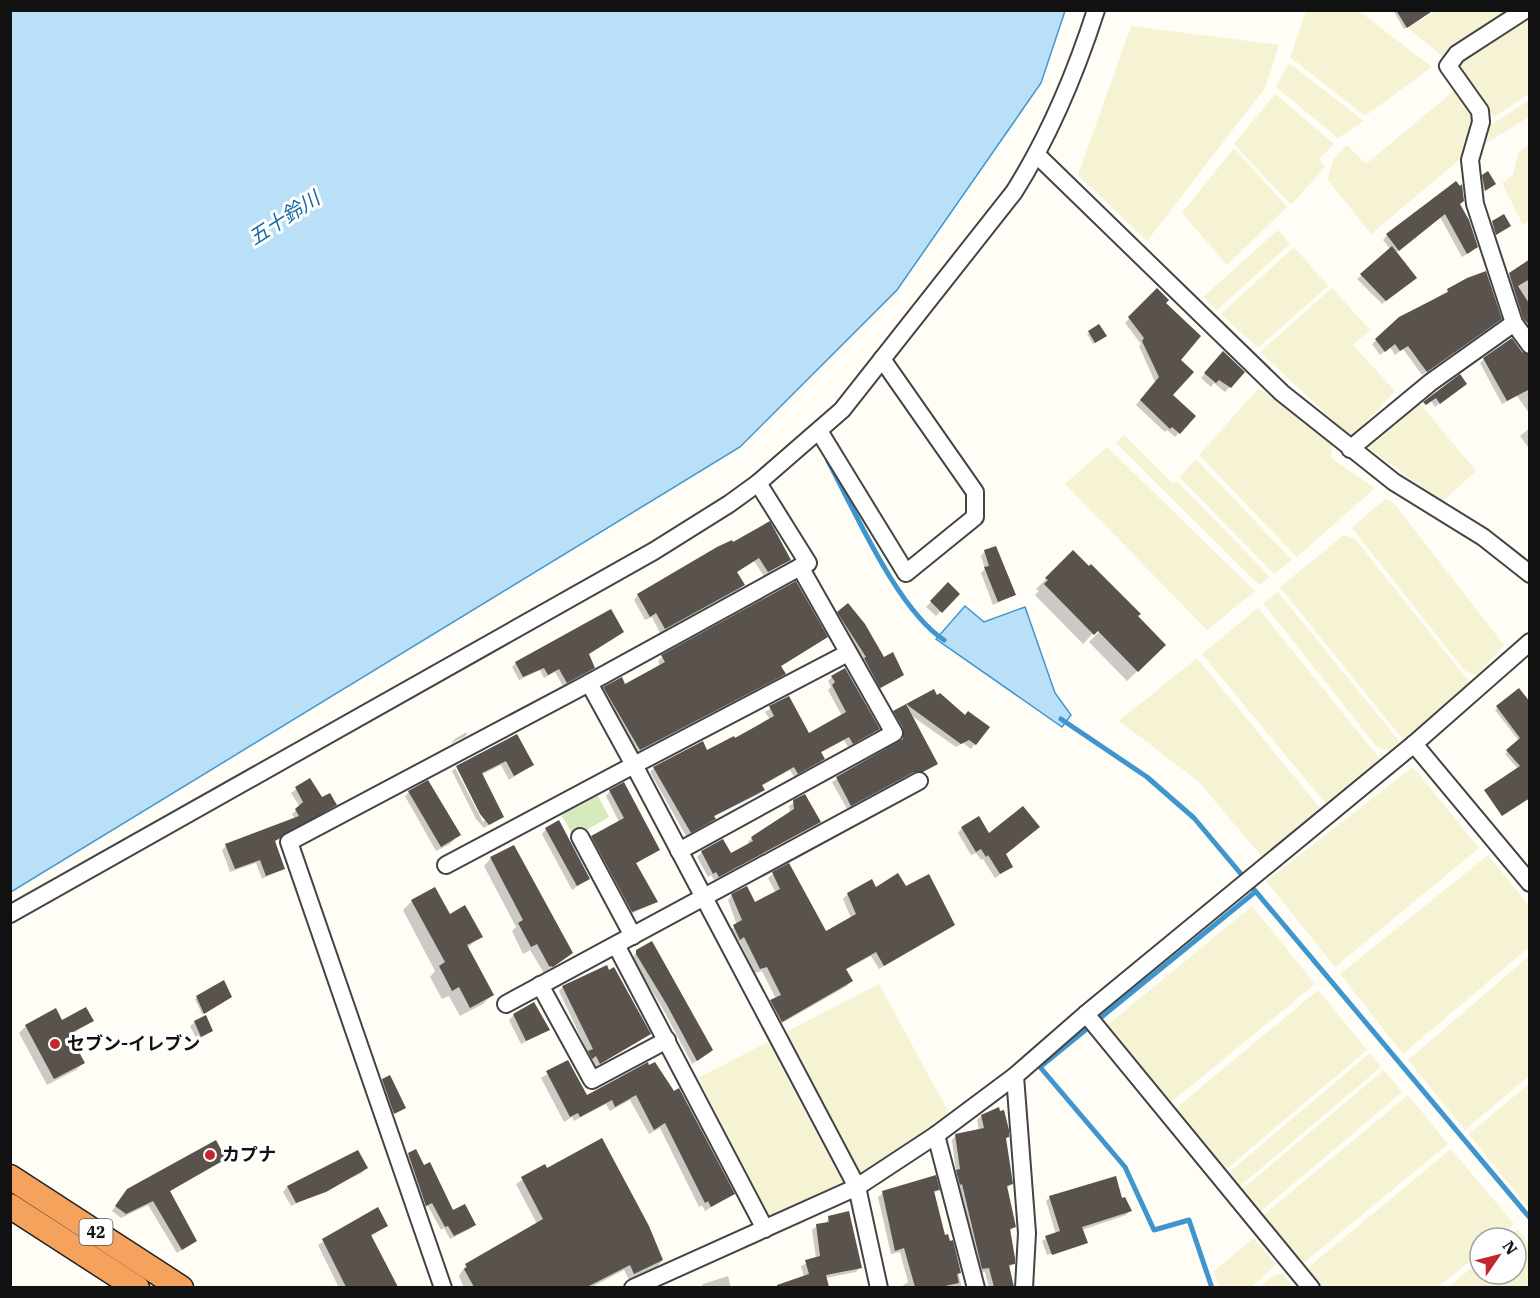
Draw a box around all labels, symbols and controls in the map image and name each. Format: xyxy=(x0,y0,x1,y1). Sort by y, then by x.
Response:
water label: 五十鈴川 xyxy=(243,183,326,251)
place label: セブン-イレブン xyxy=(67,1032,200,1055)
marker: セブン-イレブン xyxy=(48,1037,62,1051)
place label: カプナ xyxy=(222,1143,276,1166)
marker: カプナ xyxy=(203,1148,217,1162)
road number: 42 xyxy=(80,1219,112,1245)
north arrow xyxy=(1468,1226,1528,1286)
text: N xyxy=(1498,1236,1522,1258)

